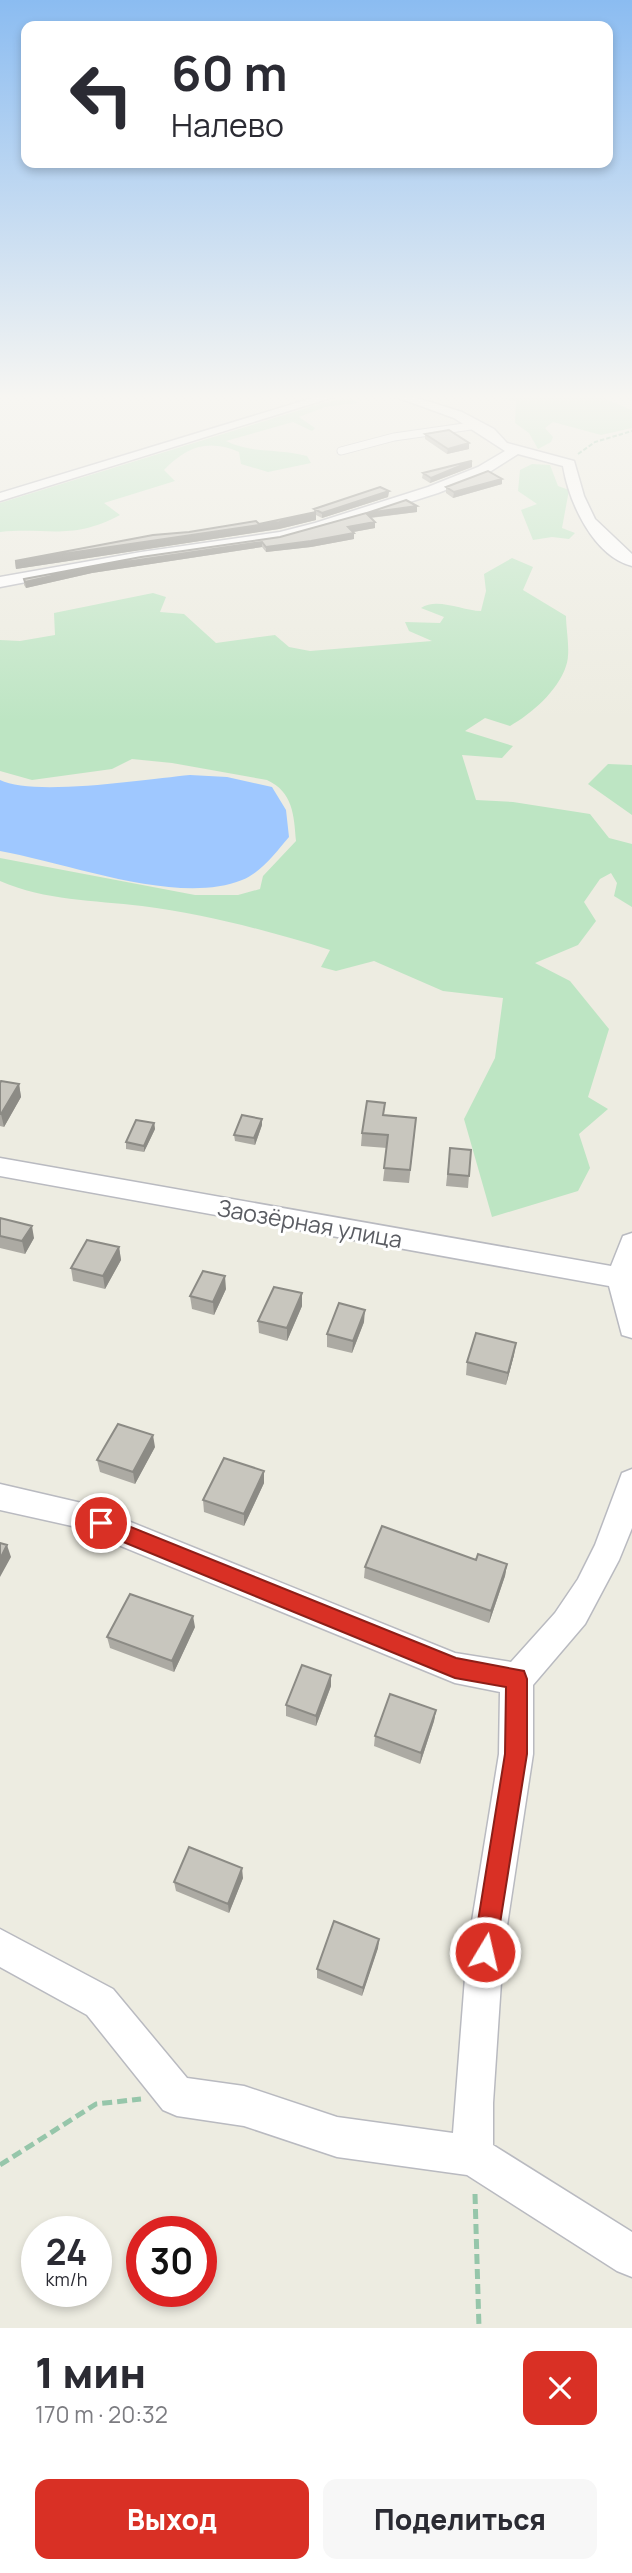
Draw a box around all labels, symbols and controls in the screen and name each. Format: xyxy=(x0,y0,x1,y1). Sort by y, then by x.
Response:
text: 60 m xyxy=(171,39,288,106)
icon: left xyxy=(56,49,147,140)
text: Налево xyxy=(171,103,284,147)
street label: Заозёрная улица xyxy=(215,1191,405,1255)
pin xyxy=(71,1493,131,1553)
icon: arrive xyxy=(82,1504,120,1542)
position arrow xyxy=(448,1915,522,1989)
speed limit sign: 30 xyxy=(126,2216,217,2307)
text: 24 xyxy=(46,2228,87,2276)
text: km/h xyxy=(46,2267,87,2291)
text: 1 мин xyxy=(35,2343,146,2401)
button: close xyxy=(523,2351,597,2425)
text: 170 m · 20:32 xyxy=(35,2398,168,2430)
button: Выход xyxy=(35,2479,309,2559)
button: Поделиться xyxy=(323,2479,597,2559)

